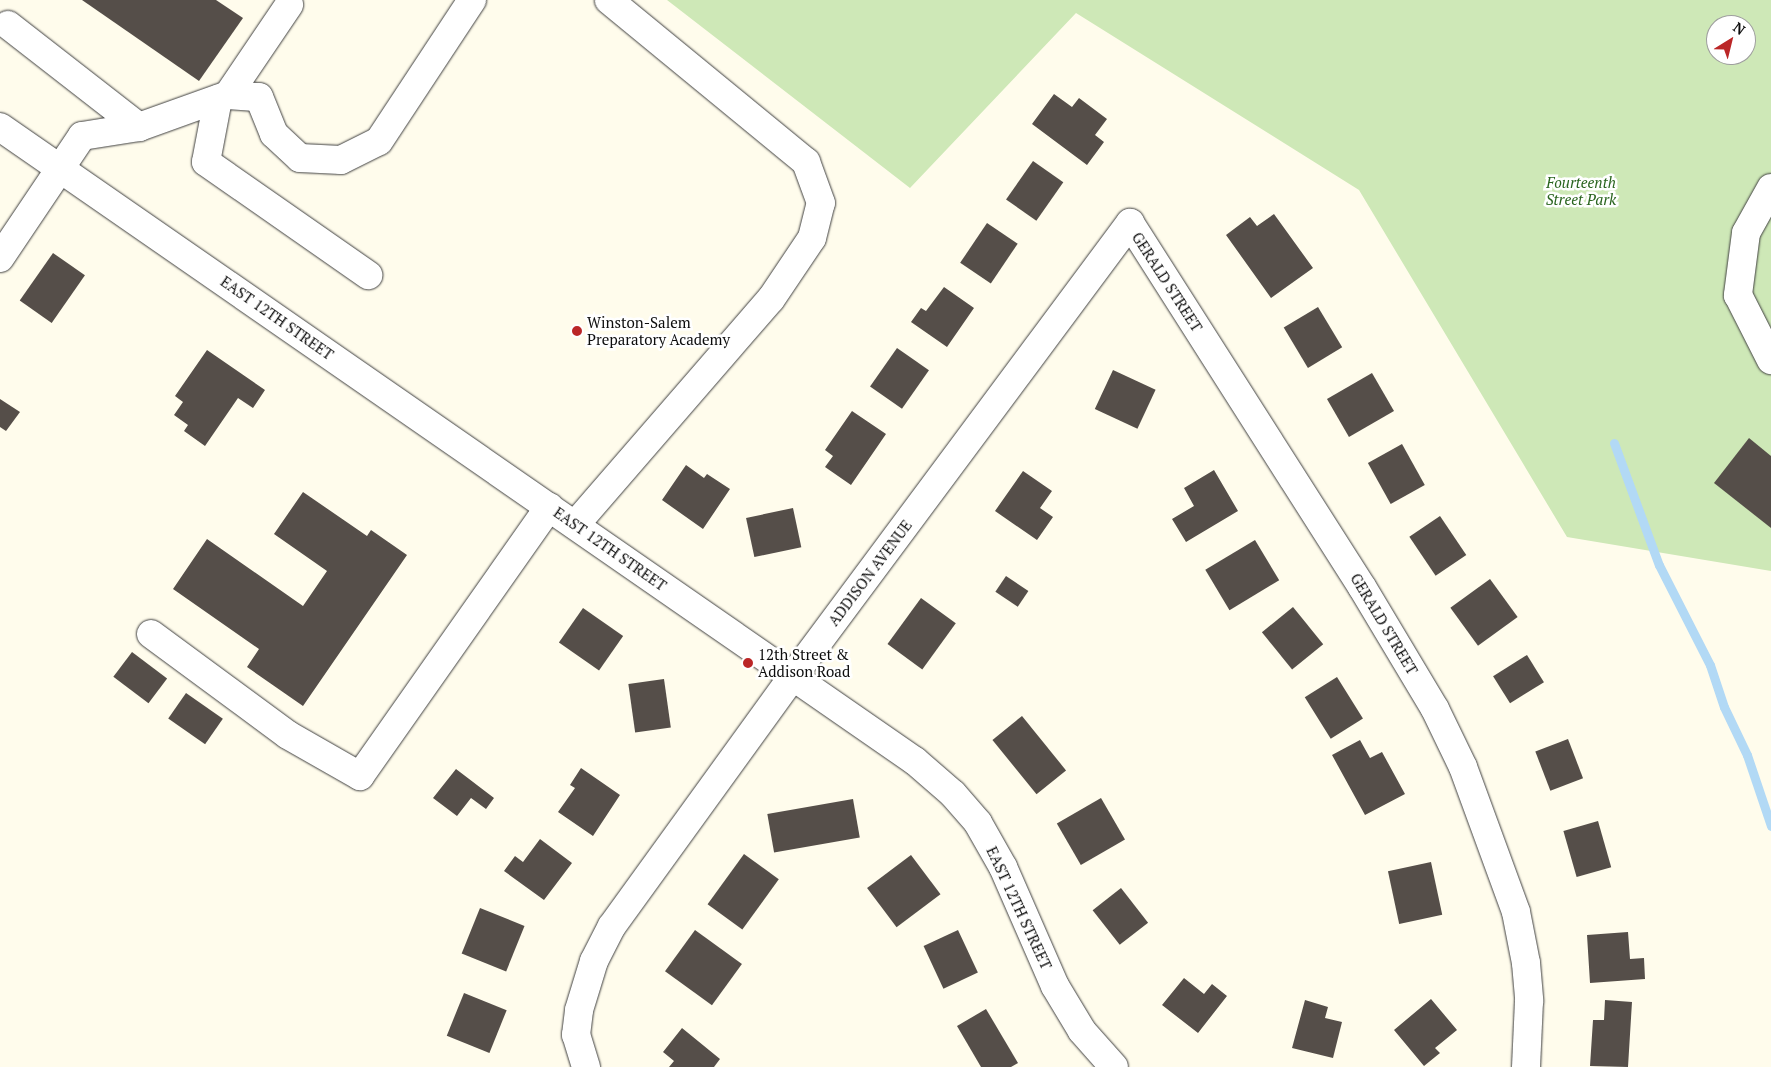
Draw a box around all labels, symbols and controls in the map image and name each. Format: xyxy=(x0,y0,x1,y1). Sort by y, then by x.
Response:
north arrow xyxy=(1706,15,1756,65)
text: N xyxy=(1730,17,1749,39)
park label: Fourteenth Street Park xyxy=(1546,173,1616,208)
street label: GERALD STREET xyxy=(1128,229,1206,335)
street label: EAST 12TH STREET xyxy=(217,272,337,364)
place label: Winston-Salem Preparatory Academy xyxy=(587,313,730,348)
marker: Winston-Salem Preparatory Academy xyxy=(571,325,583,337)
street label: EAST 12TH STREET xyxy=(550,503,670,595)
street label: ADDISON AVENUE xyxy=(824,516,916,630)
street label: GERALD STREET xyxy=(1347,570,1421,678)
place label: 12th Street & Addison Road xyxy=(758,645,850,680)
marker: 12th Street & Addison Road xyxy=(742,657,754,669)
street label: EAST 12TH STREET xyxy=(983,844,1055,972)

